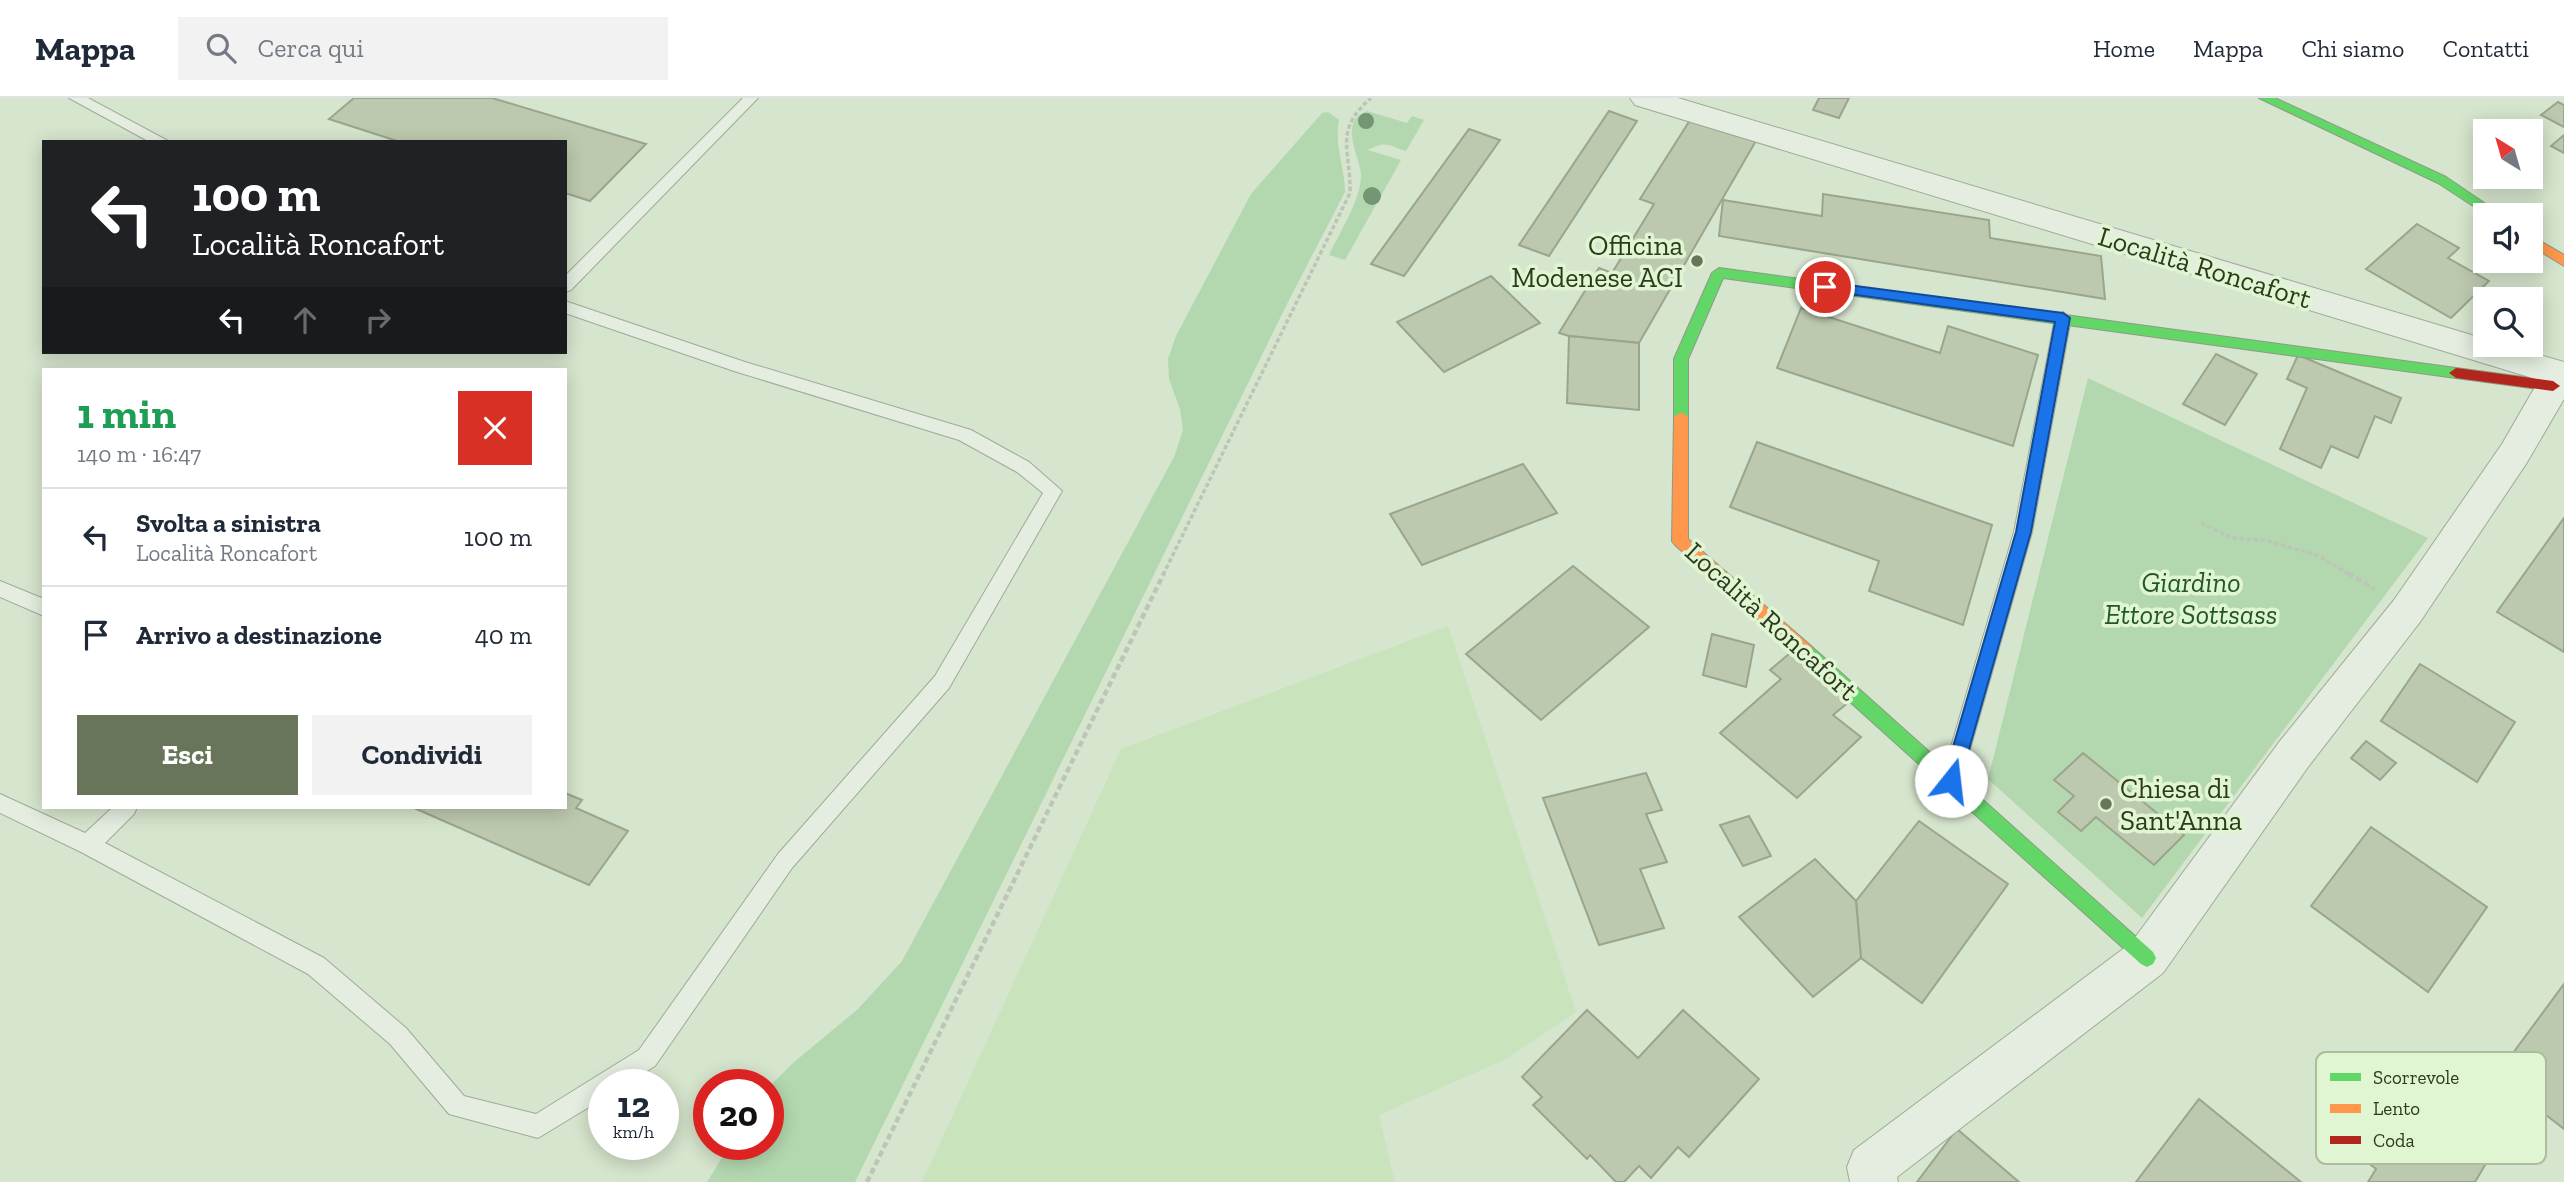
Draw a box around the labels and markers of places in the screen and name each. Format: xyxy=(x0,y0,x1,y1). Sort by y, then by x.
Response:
place label: Officina Modenese ACI xyxy=(1511,229,1683,294)
marker: Officina Modenese ACI xyxy=(1689,253,1705,269)
pin xyxy=(1795,257,1855,317)
place label: Chiesa di Sant'Anna xyxy=(2120,772,2243,837)
marker: Chiesa di Sant'Anna xyxy=(2098,796,2114,812)

